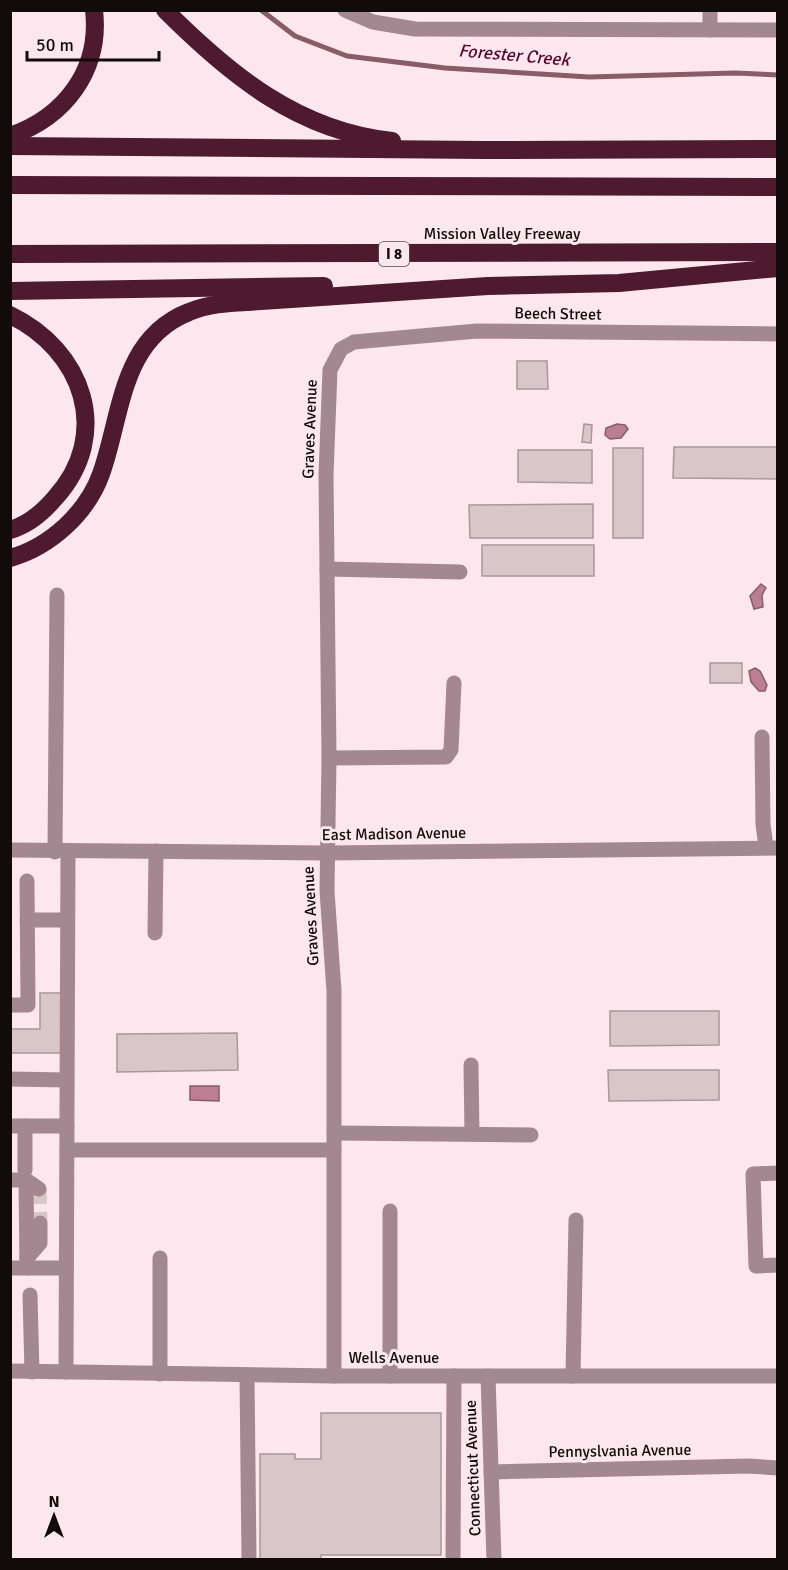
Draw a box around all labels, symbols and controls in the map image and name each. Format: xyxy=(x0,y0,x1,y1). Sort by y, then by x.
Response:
scale bar xyxy=(27,24,159,62)
text: 50 m xyxy=(36,34,74,56)
water label: Forester Creek xyxy=(458,39,572,71)
street label: Mission Valley Freeway xyxy=(424,224,581,244)
road number: I 8 xyxy=(379,242,409,266)
street label: Beech Street xyxy=(514,303,602,325)
street label: Graves Avenue xyxy=(298,379,322,479)
street label: East Madison Avenue xyxy=(322,823,466,845)
street label: Graves Avenue xyxy=(298,866,324,966)
street label: Wells Avenue xyxy=(349,1348,439,1368)
street label: Connecticut Avenue xyxy=(461,1399,485,1537)
street label: Pennyslvania Avenue xyxy=(548,1440,692,1462)
north arrow xyxy=(24,1486,84,1546)
text: N xyxy=(48,1492,60,1512)

